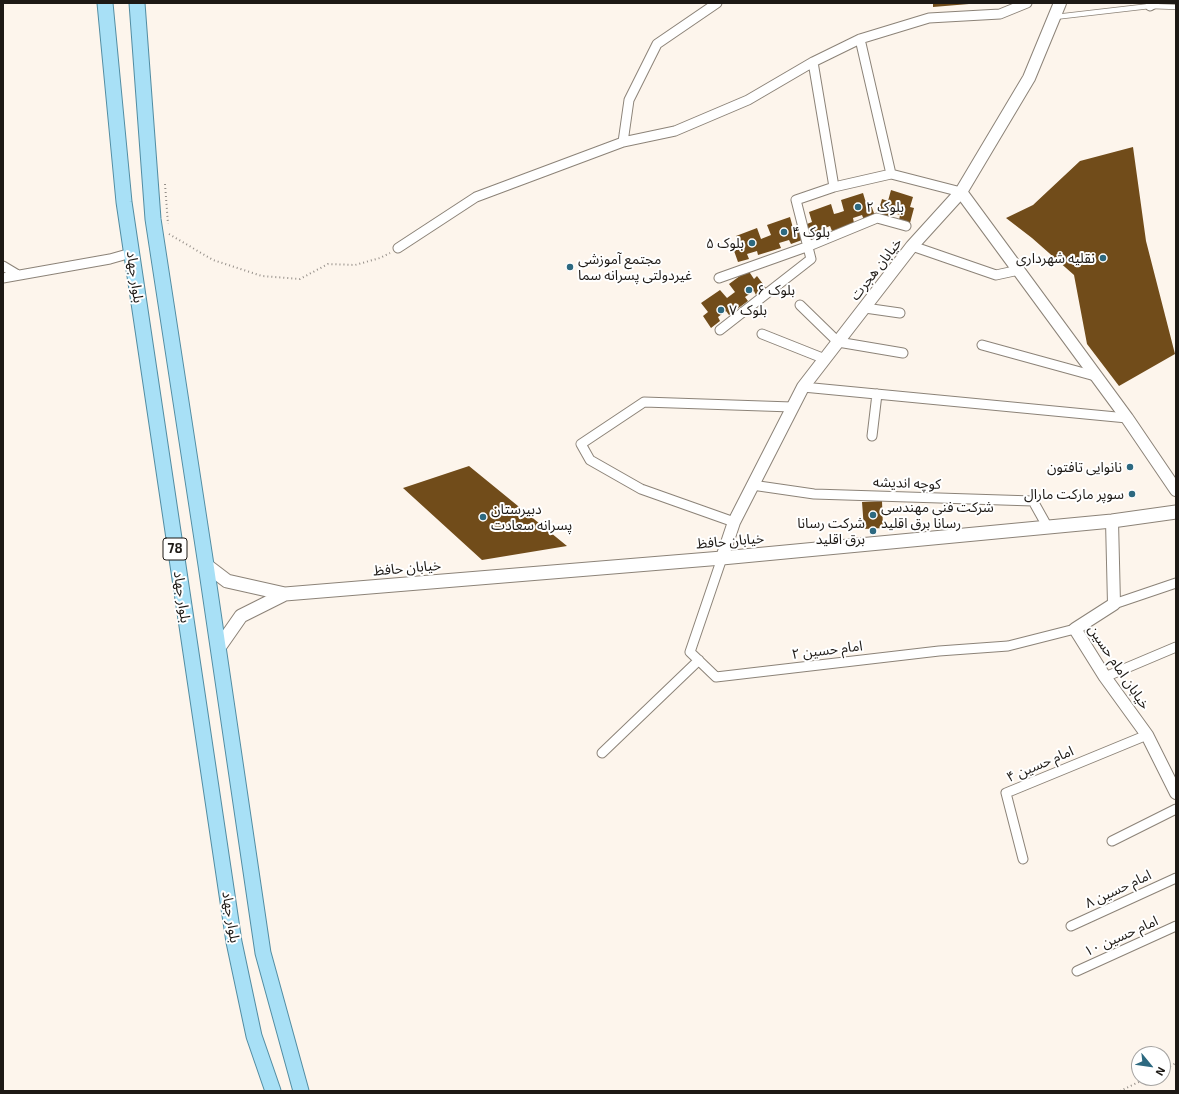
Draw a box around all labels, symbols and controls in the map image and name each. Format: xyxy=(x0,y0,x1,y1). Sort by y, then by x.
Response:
place label: بلوک ۲ xyxy=(866,199,904,215)
marker: بلوک ۲ xyxy=(853,202,863,212)
place label: بلوک ۴ xyxy=(792,224,830,240)
marker: بلوک ۴ xyxy=(779,227,789,237)
street label: خیابان هجرت xyxy=(846,234,906,304)
place label: بلوک ۵ xyxy=(706,235,744,251)
marker: بلوک ۵ xyxy=(747,238,757,248)
street label: بلوار جهاد xyxy=(123,250,147,304)
place label: نقلیه شهرداری xyxy=(1016,250,1095,266)
place label: مجتمع آموزشی غیردولتی پسرانه سما xyxy=(578,251,692,284)
marker: نقلیه شهرداری xyxy=(1098,253,1108,263)
marker: مجتمع آموزشی غیردولتی پسرانه سما xyxy=(565,262,575,272)
place label: بلوک ۶ xyxy=(757,282,795,298)
marker: بلوک ۶ xyxy=(744,285,754,295)
place label: بلوک ۷ xyxy=(729,302,767,318)
marker: بلوک ۷ xyxy=(716,305,726,315)
place label: نانوایی تافتون xyxy=(1047,459,1122,475)
marker: نانوایی تافتون xyxy=(1125,462,1135,472)
street label: کوچه اندیشه xyxy=(873,473,941,493)
place label: سوپر مارکت مارال xyxy=(1024,486,1124,502)
marker: سوپر مارکت مارال xyxy=(1127,489,1137,499)
place label: شرکت فنی مهندسی رسانا برق اقلید xyxy=(881,499,994,532)
place label: دبیرستان پسرانه سعادت xyxy=(491,501,572,534)
marker: شرکت فنی مهندسی رسانا برق اقلید xyxy=(868,510,878,520)
marker: دبیرستان پسرانه سعادت xyxy=(478,512,488,522)
place label: شرکت رسانا برق اقلید xyxy=(797,515,865,548)
marker: شرکت رسانا برق اقلید xyxy=(868,526,878,536)
street label: خیابان حافظ xyxy=(695,530,765,552)
road number: 78 xyxy=(163,538,187,560)
street label: خیابان حافظ xyxy=(372,557,442,579)
street label: بلوار جهاد xyxy=(170,570,194,624)
street label: خیابان امام حسین xyxy=(1085,622,1153,712)
street label: امام حسین ۲ xyxy=(791,637,863,663)
street label: امام حسین ۴ xyxy=(1004,742,1076,786)
street label: امام حسین ۸ xyxy=(1082,866,1154,912)
street label: بلوار جهاد xyxy=(219,890,243,944)
street label: امام حسین ۱۰ xyxy=(1081,912,1161,960)
north arrow xyxy=(1131,1046,1171,1086)
text: N xyxy=(1153,1065,1169,1078)

